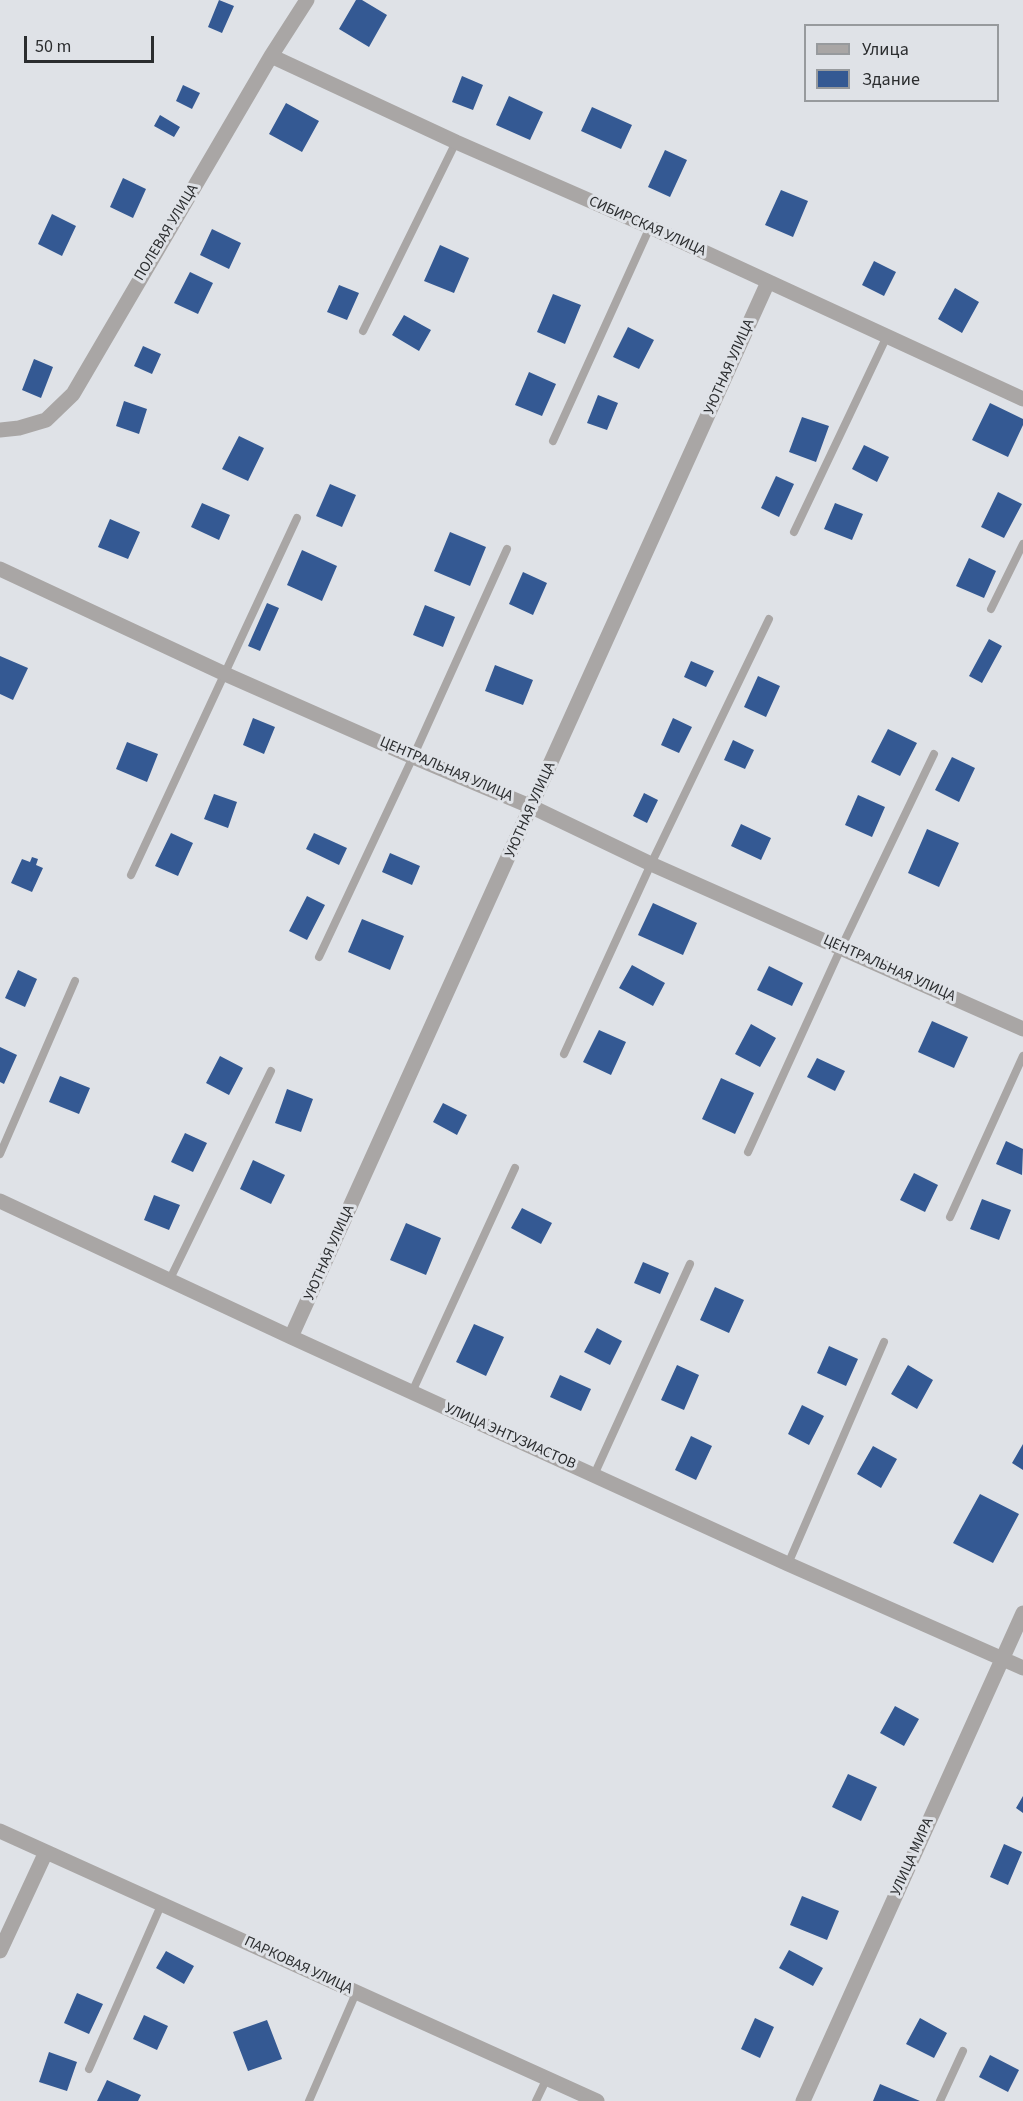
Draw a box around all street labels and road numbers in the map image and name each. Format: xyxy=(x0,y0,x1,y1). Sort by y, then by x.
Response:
street label: ПОЛЕВАЯ УЛИЦА xyxy=(131,182,203,284)
street label: СИБИРСКАЯ УЛИЦА xyxy=(586,193,708,261)
street label: УЮТНАЯ УЛИЦА xyxy=(701,316,759,418)
street label: ЦЕНТРАЛЬНАЯ УЛИЦА xyxy=(377,734,515,806)
street label: УЮТНАЯ УЛИЦА xyxy=(502,759,560,861)
street label: ЦЕНТРАЛЬНАЯ УЛИЦА xyxy=(820,932,958,1006)
street label: УЮТНАЯ УЛИЦА xyxy=(301,1202,359,1304)
street label: УЛИЦА ЭНТУЗИАСТОВ xyxy=(442,1400,578,1474)
street label: УЛИЦА МИРА xyxy=(888,1815,938,1899)
street label: ПАРКОВАЯ УЛИЦА xyxy=(241,1933,355,1999)

